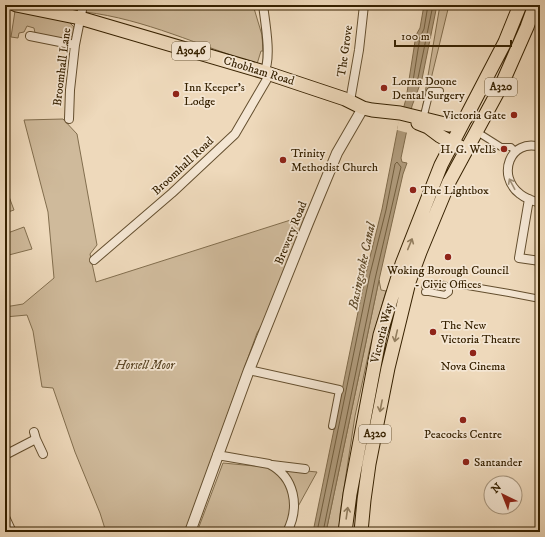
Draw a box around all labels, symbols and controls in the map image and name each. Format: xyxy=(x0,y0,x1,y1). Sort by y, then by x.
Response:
scale bar xyxy=(395,22,511,48)
street label: The Grove xyxy=(334,24,356,78)
street label: Broomhall Lane xyxy=(50,27,74,107)
text: 100 m xyxy=(401,29,430,44)
road number: A3046 xyxy=(172,42,210,60)
street label: Chobham Road xyxy=(222,53,296,89)
place label: Lorna Doone Dental Surgery xyxy=(392,74,465,103)
road number: A320 xyxy=(485,78,517,96)
place label: Inn Keeper's Lodge xyxy=(184,80,245,109)
marker: Lorna Doone Dental Surgery xyxy=(379,83,389,93)
marker: Inn Keeper's Lodge xyxy=(171,89,181,99)
place label: Victoria Gate xyxy=(442,108,506,123)
marker: Victoria Gate xyxy=(509,110,519,120)
street label: Broomhall Road xyxy=(149,134,217,198)
place label: H. G. Wells xyxy=(440,142,496,157)
marker: H. G. Wells xyxy=(499,144,509,154)
place label: Trinity Methodist Church xyxy=(291,146,379,175)
marker: Trinity Methodist Church xyxy=(278,155,288,165)
one-way arrow xyxy=(508,178,515,190)
place label: The Lightbox xyxy=(421,183,489,198)
marker: The Lightbox xyxy=(408,185,418,195)
street label: Brewery Road xyxy=(271,199,311,267)
water label: Basingstoke Canal xyxy=(345,220,379,312)
one-way arrow xyxy=(407,238,414,250)
marker: Woking Borough Council - Civic Offices xyxy=(443,252,453,262)
place label: Woking Borough Council - Civic Offices xyxy=(386,263,509,292)
street label: Victoria Way xyxy=(367,301,397,366)
place label: The New Victoria Theatre xyxy=(440,318,520,347)
marker: The New Victoria Theatre xyxy=(428,327,438,337)
one-way arrow xyxy=(391,329,399,342)
marker: Nova Cinema xyxy=(468,348,478,358)
park label: Horsell Moor xyxy=(114,358,176,373)
place label: Nova Cinema xyxy=(441,359,506,374)
one-way arrow xyxy=(376,399,384,412)
marker: Peacocks Centre xyxy=(458,415,468,425)
road number: A320 xyxy=(359,425,391,443)
place label: Peacocks Centre xyxy=(424,427,502,442)
place label: Santander xyxy=(474,455,523,470)
marker: Santander xyxy=(461,457,471,467)
north arrow xyxy=(483,475,523,515)
text: N xyxy=(489,480,505,497)
one-way arrow xyxy=(343,507,351,520)

